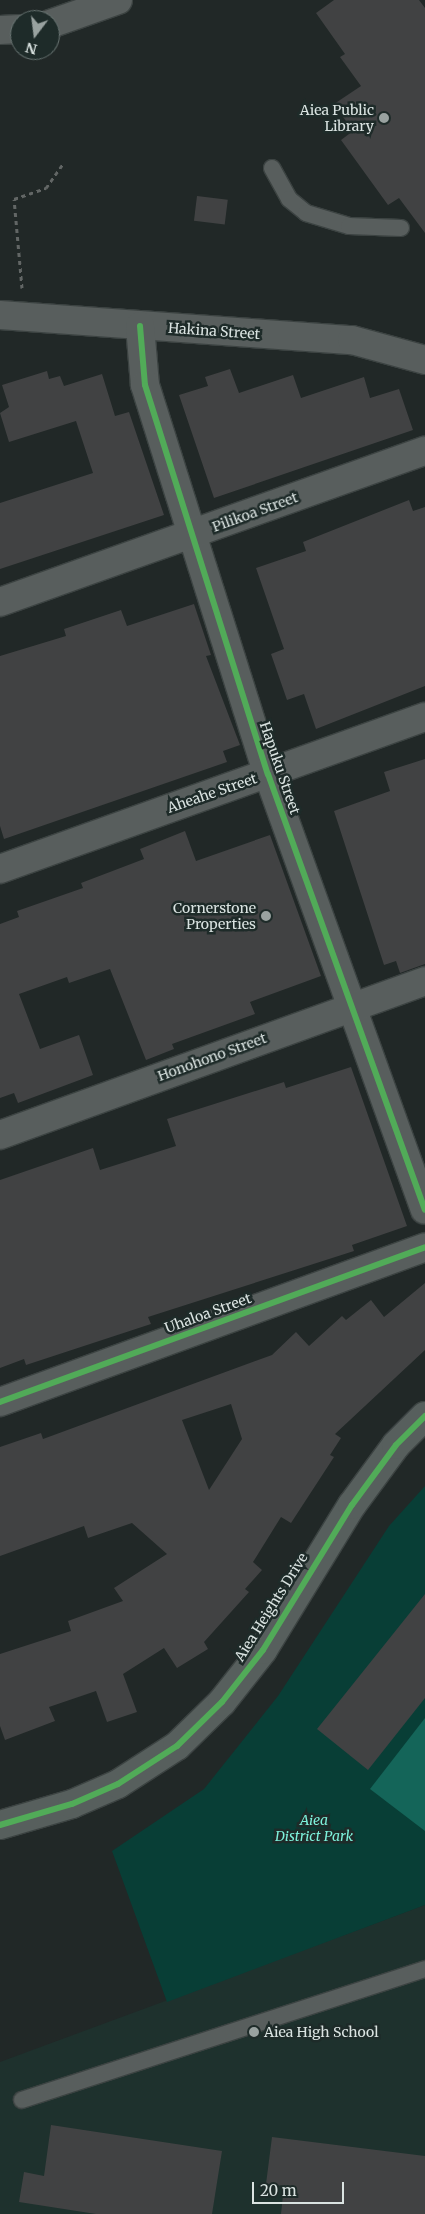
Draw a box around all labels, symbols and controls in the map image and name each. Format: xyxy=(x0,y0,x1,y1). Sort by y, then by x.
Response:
north arrow xyxy=(10,10,60,60)
text: N xyxy=(24,38,39,59)
place label: Aiea Public Library xyxy=(300,102,374,134)
marker: Aiea Public Library xyxy=(378,112,390,124)
street label: Hakina Street xyxy=(167,319,261,343)
street label: Pilikoa Street xyxy=(210,489,300,535)
street label: Hapuku Street xyxy=(256,720,304,816)
street label: Aheahe Street xyxy=(165,770,259,816)
place label: Cornerstone Properties xyxy=(173,900,256,932)
marker: Cornerstone Properties xyxy=(260,910,272,922)
street label: Honohono Street xyxy=(155,1030,269,1084)
street label: Uhaloa Street xyxy=(163,1290,253,1336)
street label: Aiea Heights Drive xyxy=(231,1550,311,1664)
park label: Aiea District Park xyxy=(275,1812,353,1844)
place label: Aiea High School xyxy=(264,2024,378,2040)
marker: Aiea High School xyxy=(248,2026,260,2038)
scale bar xyxy=(255,2172,348,2204)
text: 20 m xyxy=(260,2181,297,2200)

